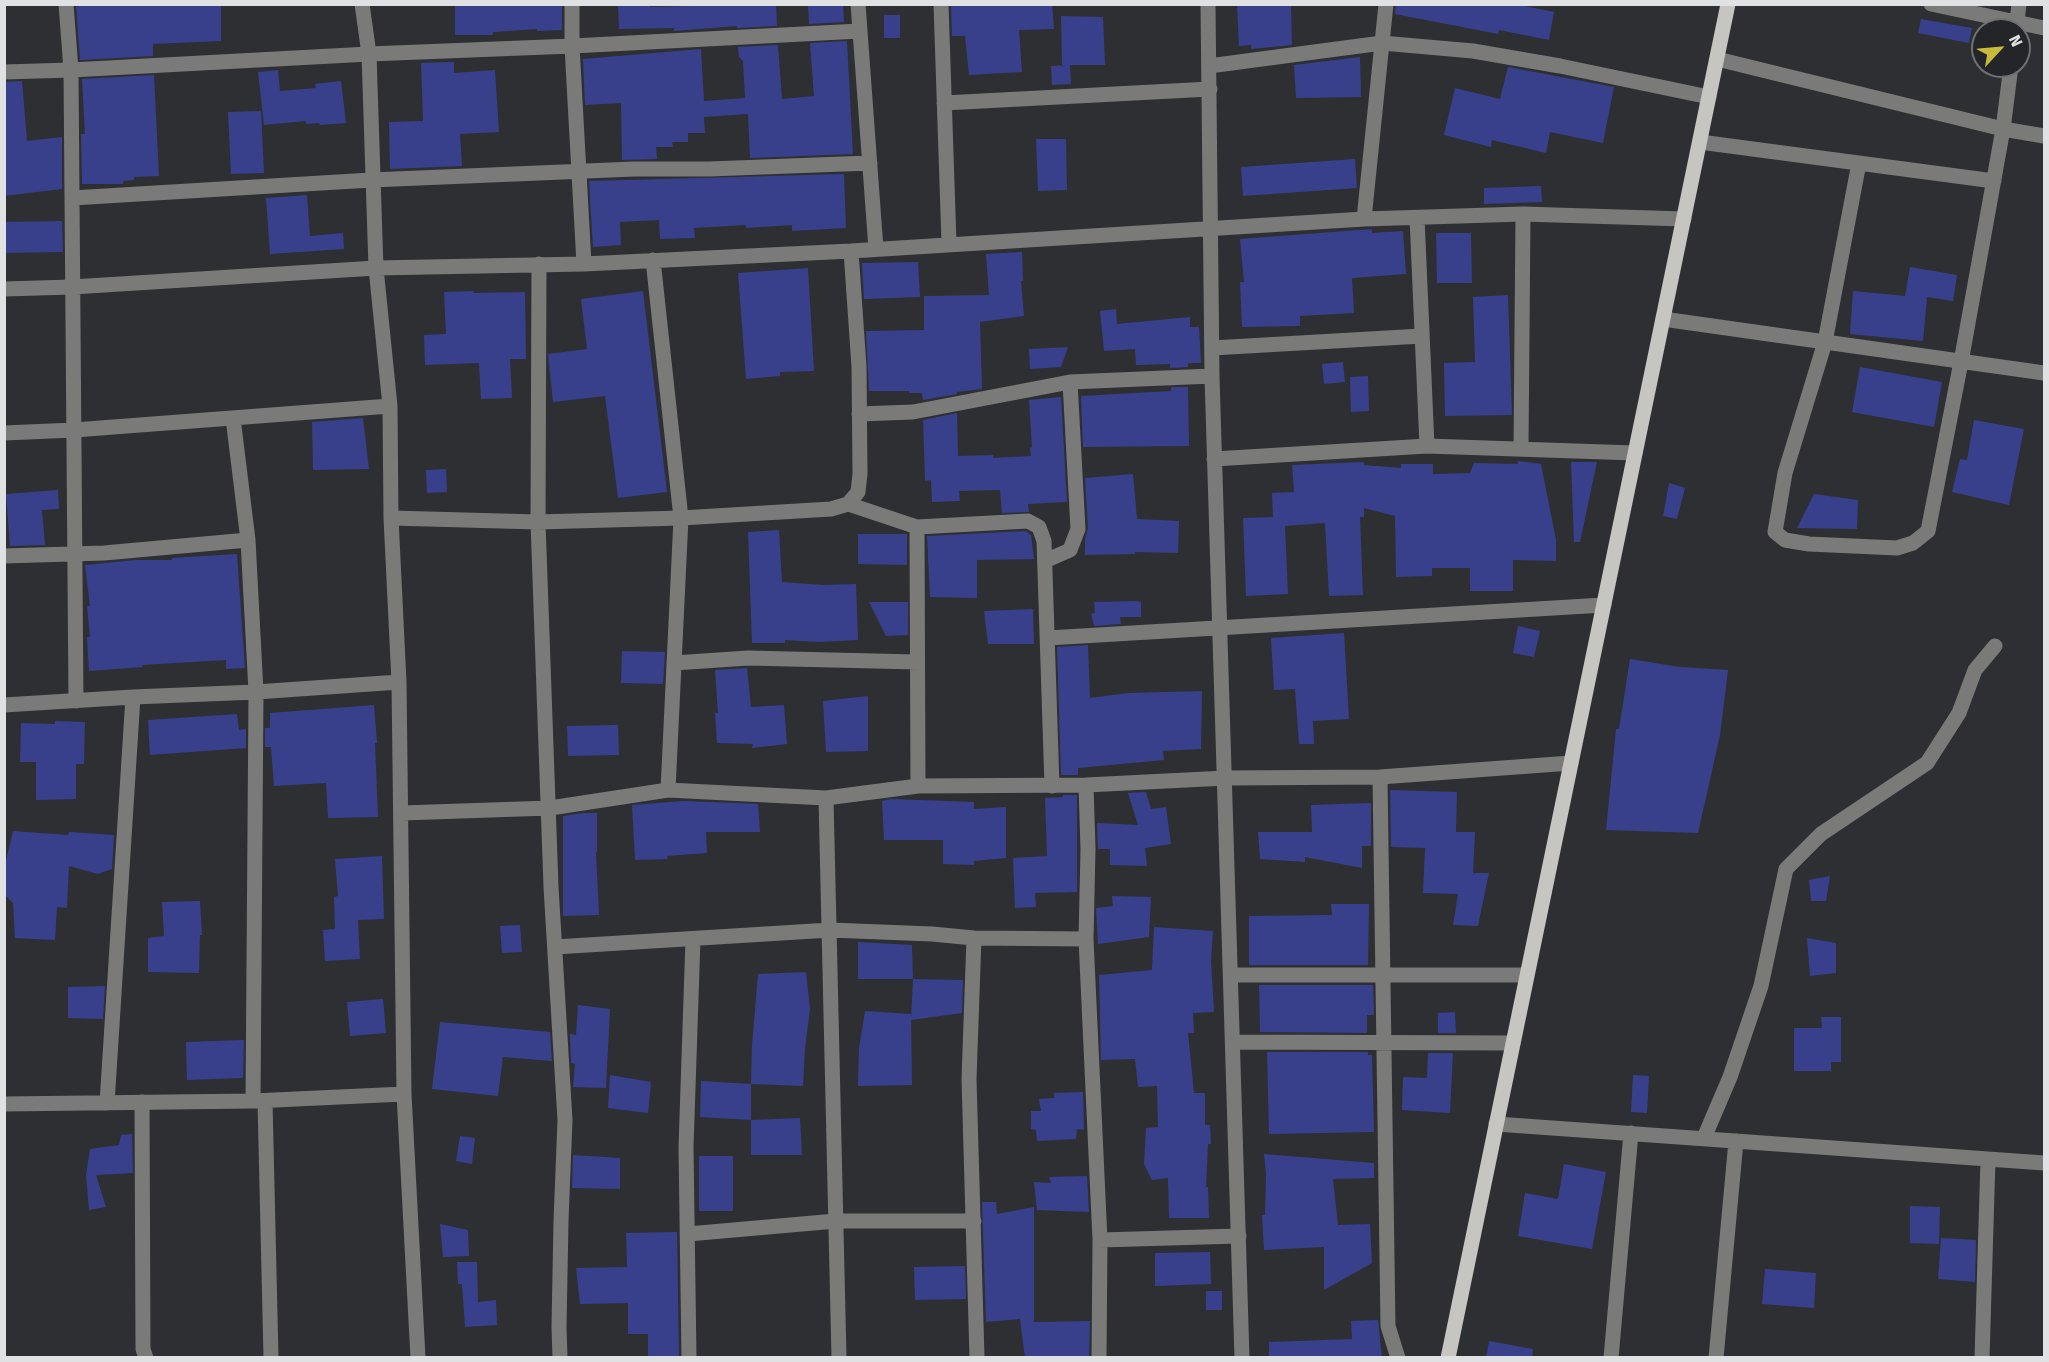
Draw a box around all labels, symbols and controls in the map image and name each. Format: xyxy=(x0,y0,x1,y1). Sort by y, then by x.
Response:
north arrow xyxy=(1971,18,2031,78)
text: N xyxy=(2005,32,2027,50)

